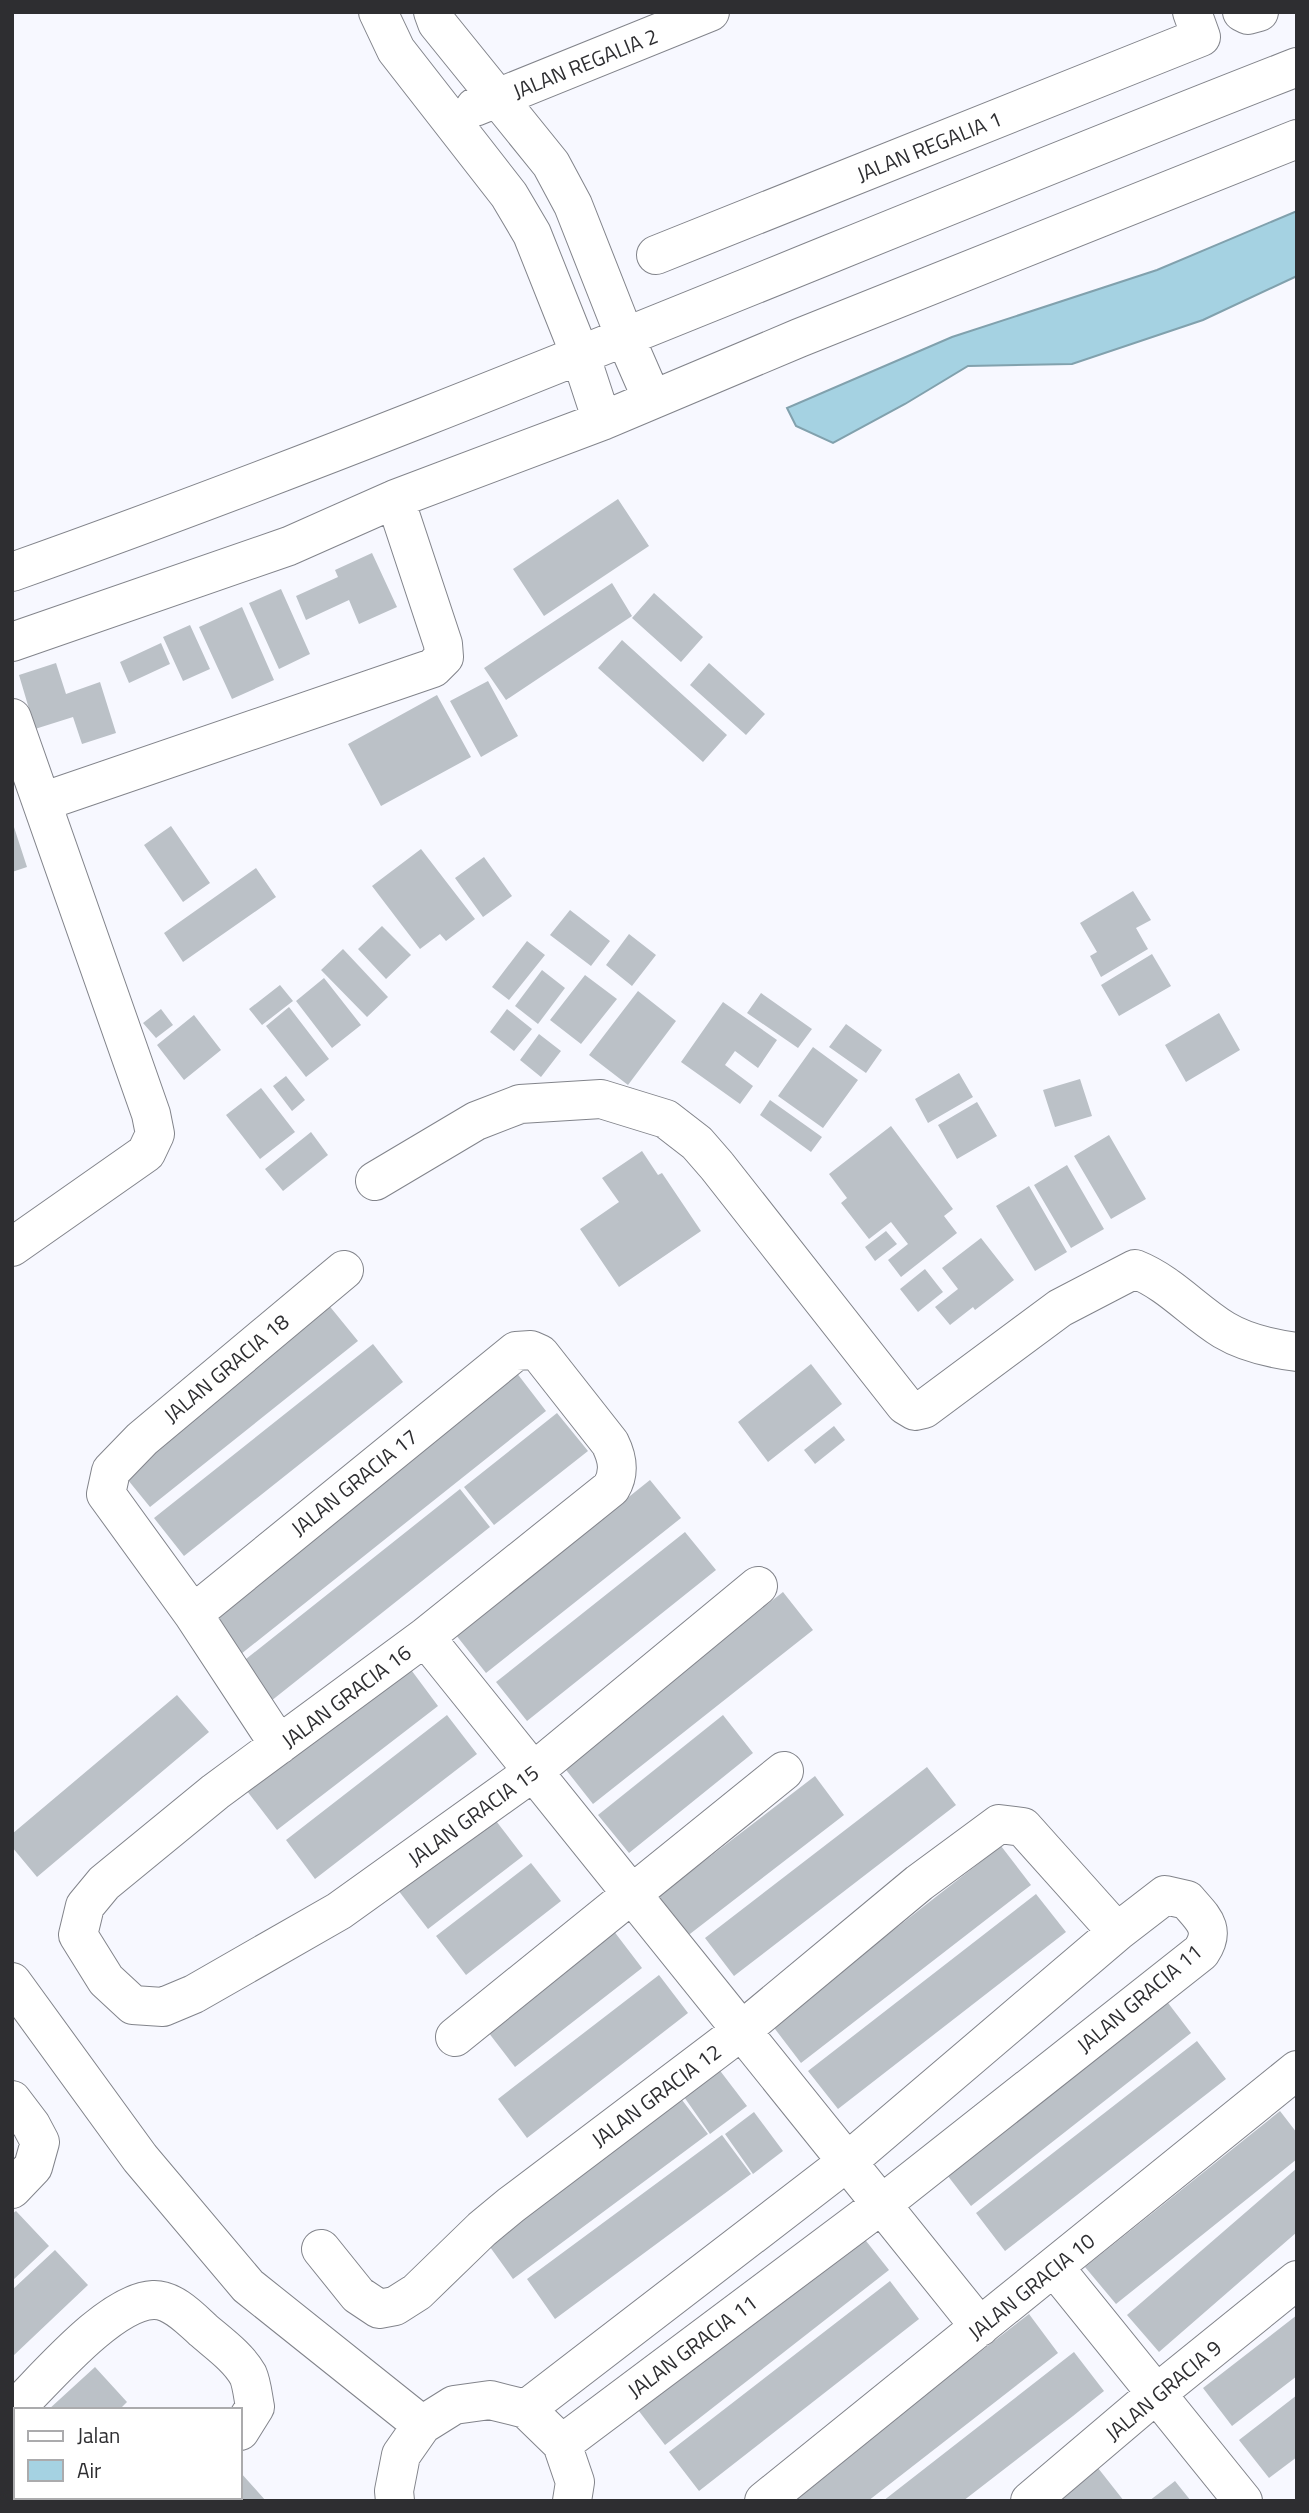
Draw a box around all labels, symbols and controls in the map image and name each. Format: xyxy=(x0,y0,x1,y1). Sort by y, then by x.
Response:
street label: JALAN REGALIA 2 xyxy=(508,19,662,107)
street label: JALAN REGALIA 1 xyxy=(852,102,1006,190)
street label: JALAN GRACIA 18 xyxy=(156,1306,296,1430)
street label: JALAN GRACIA 17 xyxy=(284,1421,424,1543)
street label: JALAN GRACIA 16 xyxy=(274,1637,418,1755)
street label: JALAN GRACIA 15 xyxy=(401,1756,545,1874)
street label: JALAN GRACIA 11 xyxy=(1069,1936,1209,2060)
street label: JALAN GRACIA 12 xyxy=(584,2036,728,2154)
street label: JALAN GRACIA 10 xyxy=(961,2225,1101,2347)
street label: JALAN GRACIA 11 xyxy=(620,2287,764,2405)
street label: JALAN GRACIA 9 xyxy=(1098,2332,1228,2448)
legend xyxy=(14,2408,242,2499)
text: Jalan xyxy=(77,2419,120,2451)
text: Air xyxy=(77,2454,101,2486)

